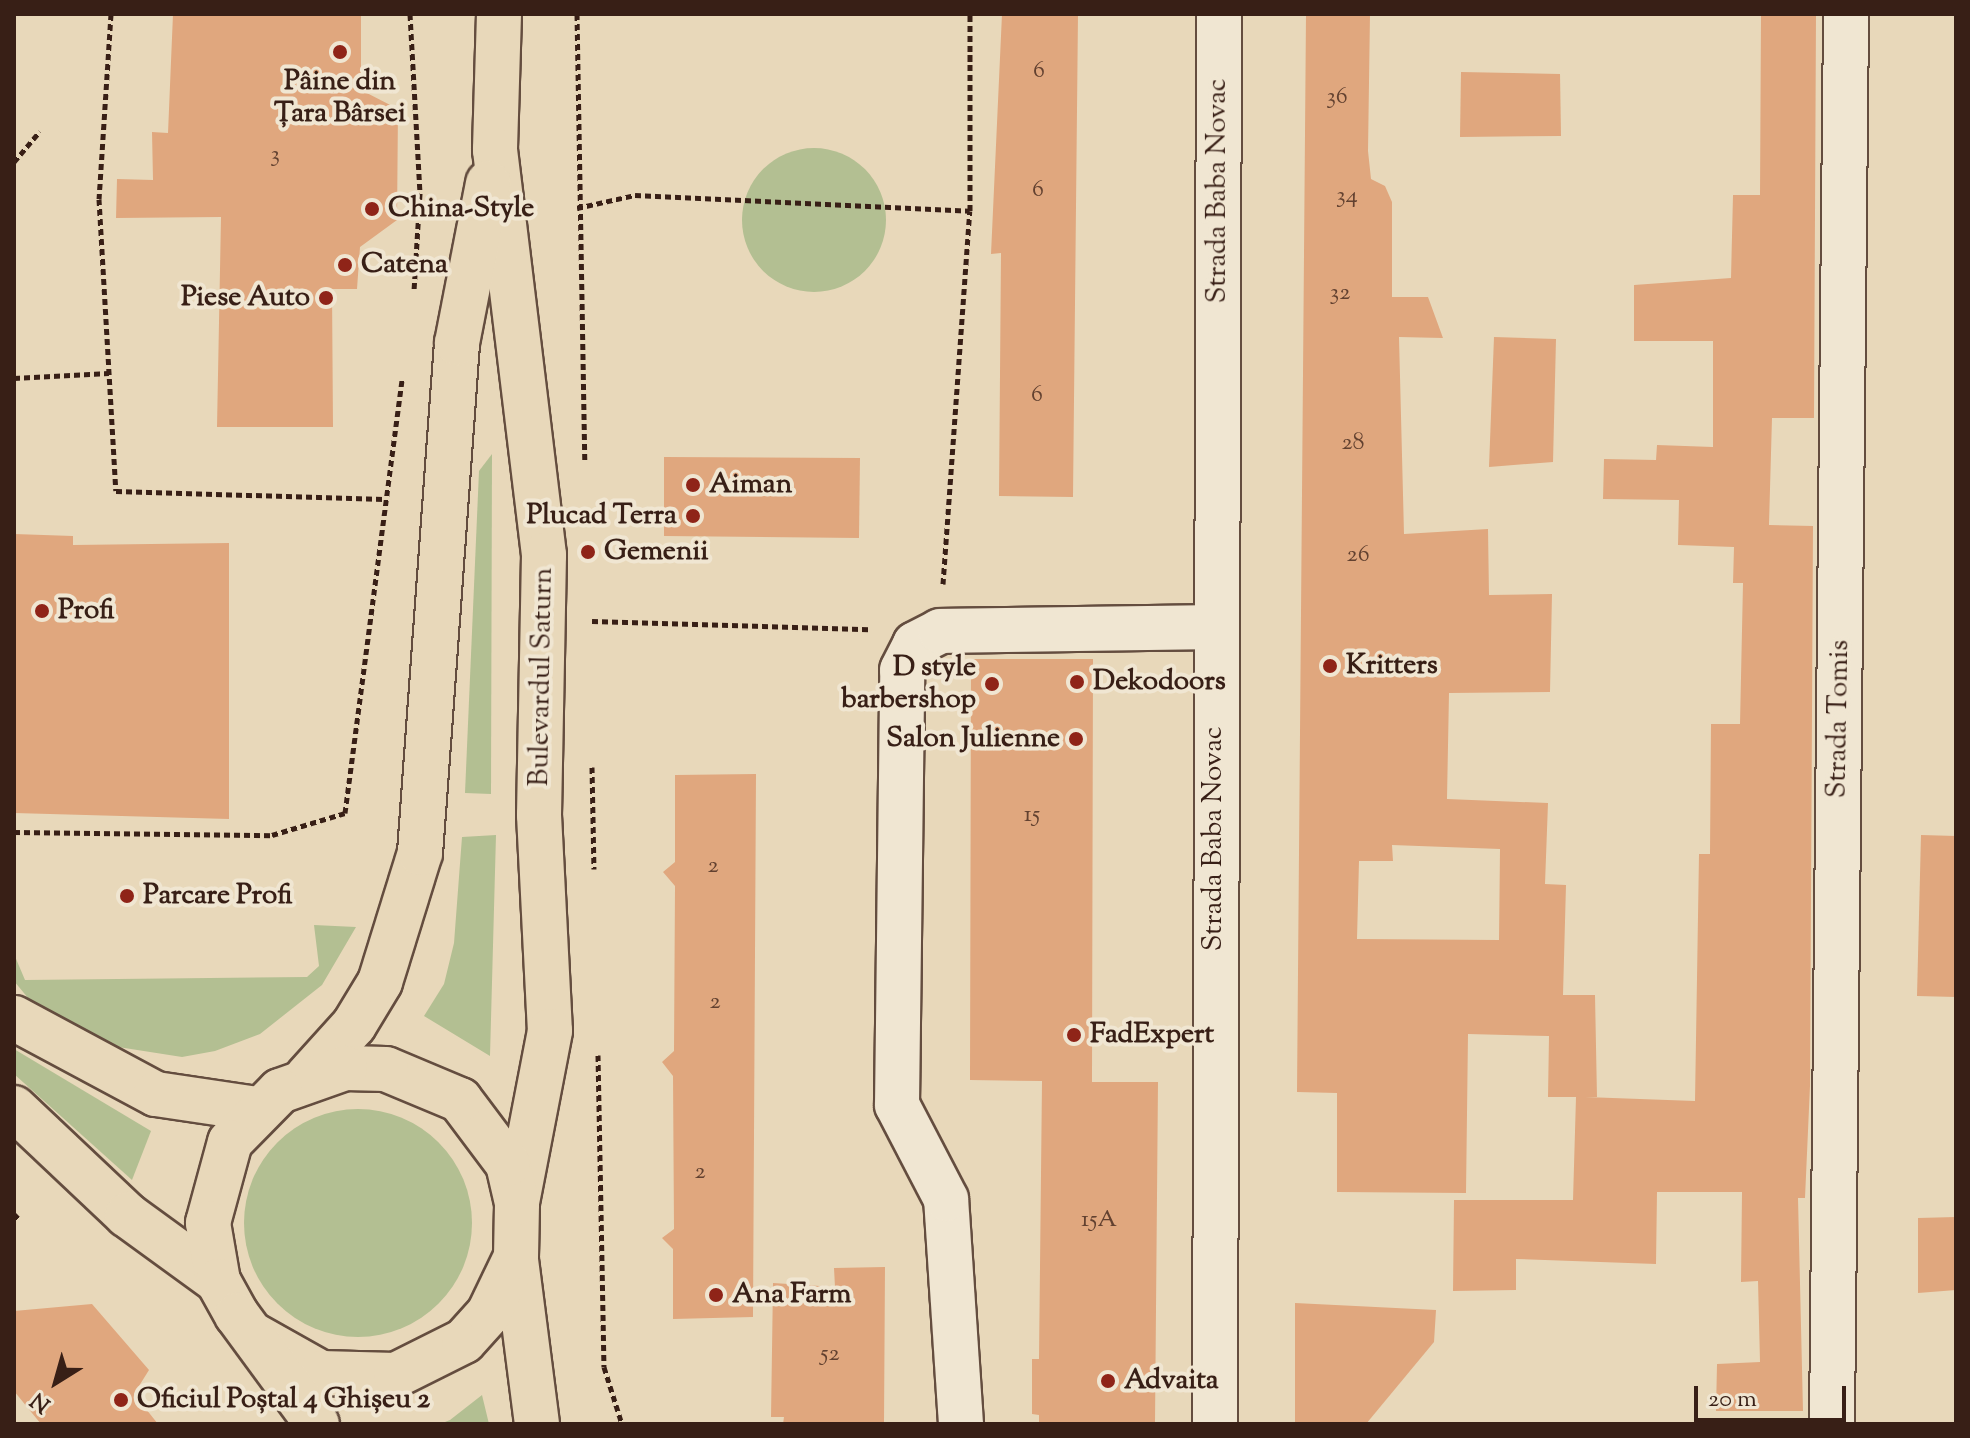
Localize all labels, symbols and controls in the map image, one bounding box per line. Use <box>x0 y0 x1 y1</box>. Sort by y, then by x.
marker: Pâine din Țara Bârsei <box>331 43 349 61</box>
house number: 6 <box>1033 58 1045 86</box>
place label: Pâine din Țara Bârsei <box>274 65 406 131</box>
street label: Strada Baba Novac <box>1201 79 1235 303</box>
house number: 36 <box>1326 84 1348 112</box>
house number: 3 <box>270 142 280 170</box>
house number: 6 <box>1032 177 1044 205</box>
house number: 34 <box>1336 183 1358 211</box>
place label: China-Style <box>388 192 534 226</box>
marker: China-Style <box>363 200 381 218</box>
place label: Catena <box>361 248 448 282</box>
marker: Catena <box>336 256 354 274</box>
house number: 32 <box>1330 280 1350 308</box>
place label: Piese Auto <box>181 281 310 315</box>
marker: Piese Auto <box>317 289 335 307</box>
house number: 6 <box>1031 382 1043 410</box>
house number: 28 <box>1341 430 1365 458</box>
place label: Aiman <box>709 468 792 502</box>
marker: Aiman <box>684 476 702 494</box>
place label: Plucad Terra <box>526 499 677 533</box>
marker: Plucad Terra <box>684 507 702 525</box>
place label: Gemenii <box>604 535 708 569</box>
house number: 26 <box>1346 542 1370 570</box>
marker: Gemenii <box>579 543 597 561</box>
street label: Bulevardul Saturn <box>523 567 561 787</box>
place label: Profi <box>58 594 114 628</box>
marker: Profi <box>33 602 51 620</box>
street label: Strada Tomis <box>1821 639 1857 799</box>
place label: Kritters <box>1346 649 1438 683</box>
place label: D style barbershop <box>841 651 976 717</box>
marker: Kritters <box>1321 657 1339 675</box>
place label: Dekodoors <box>1093 665 1226 699</box>
marker: Dekodoors <box>1068 673 1086 691</box>
marker: D style barbershop <box>983 675 1001 693</box>
place label: Salon Julienne <box>886 722 1060 756</box>
street label: Strada Baba Novac <box>1197 727 1231 951</box>
marker: Salon Julienne <box>1067 730 1085 748</box>
house number: 15 <box>1024 802 1040 830</box>
house number: 2 <box>707 853 719 881</box>
place label: Parcare Profi <box>143 879 293 913</box>
marker: Parcare Profi <box>118 887 136 905</box>
house number: 2 <box>709 989 721 1017</box>
place label: FadExpert <box>1090 1018 1214 1052</box>
marker: FadExpert <box>1065 1026 1083 1044</box>
house number: 2 <box>694 1159 706 1187</box>
house number: 15A <box>1081 1207 1117 1235</box>
place label: Ana Farm <box>732 1278 851 1312</box>
marker: Ana Farm <box>707 1286 725 1304</box>
house number: 52 <box>820 1341 840 1369</box>
north arrow <box>16 1342 96 1422</box>
place label: Advaita <box>1124 1364 1219 1398</box>
scale bar <box>1698 1370 1850 1420</box>
marker: Advaita <box>1099 1372 1117 1390</box>
text: N <box>25 1383 58 1419</box>
place label: Oficiul Poștal 4 Ghișeu 2 <box>137 1383 430 1417</box>
text: 20 m <box>1708 1383 1757 1417</box>
marker: Oficiul Poștal 4 Ghișeu 2 <box>112 1391 130 1409</box>

